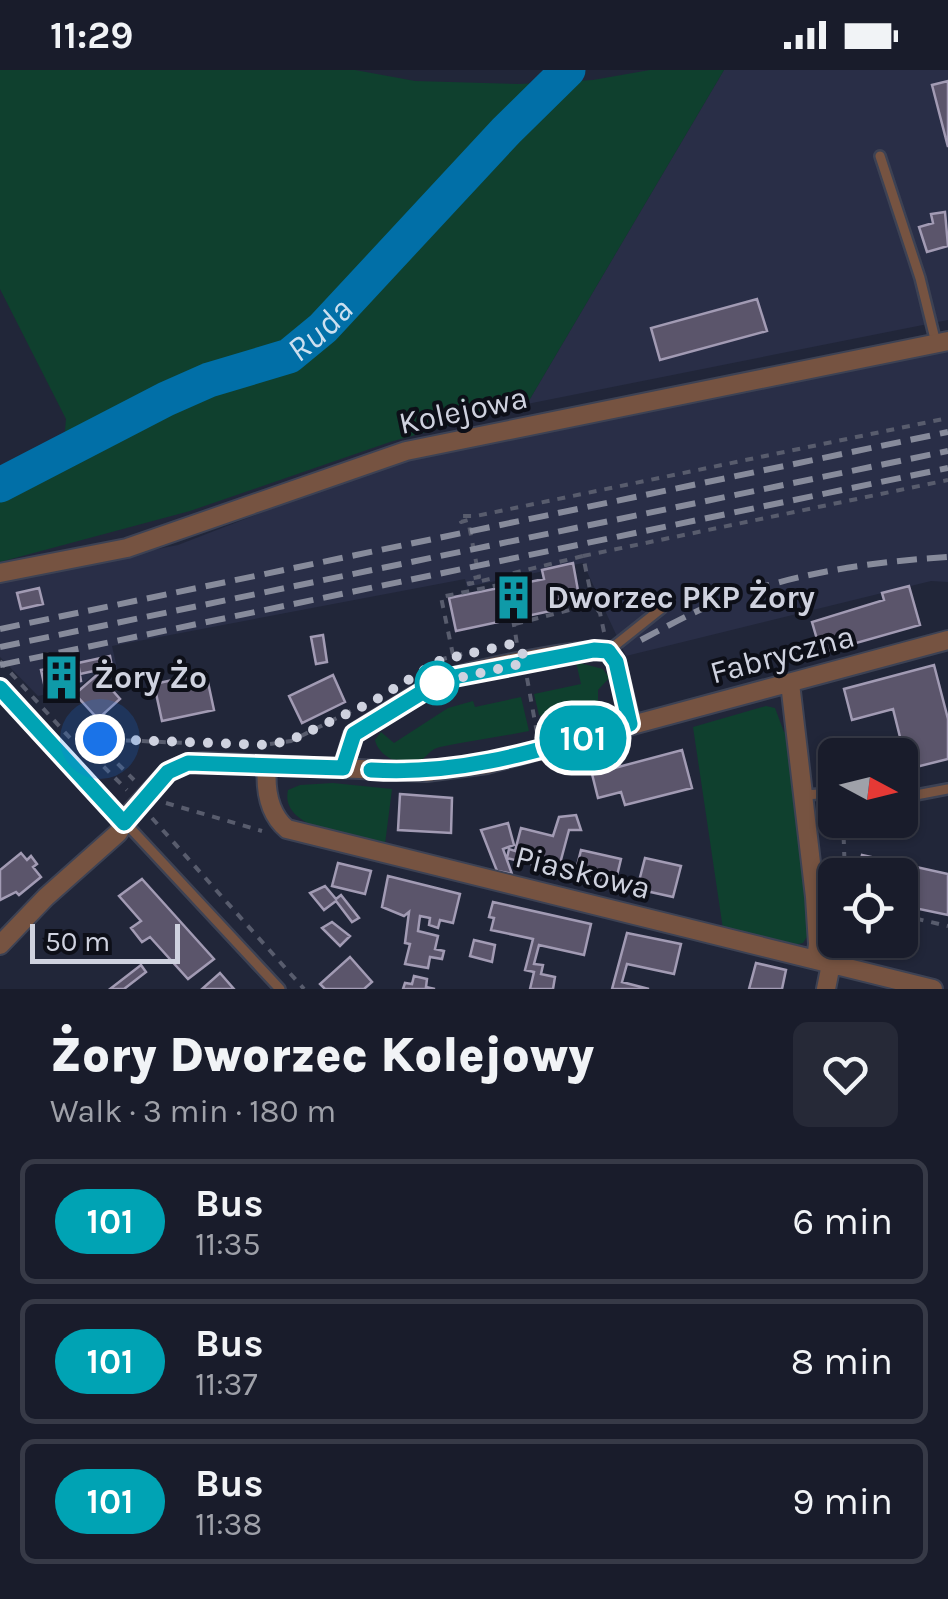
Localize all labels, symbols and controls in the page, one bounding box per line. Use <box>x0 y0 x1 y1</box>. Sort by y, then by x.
text: 11:29 <box>50 13 134 58</box>
water label: Ruda <box>279 290 361 370</box>
street label: Kolejowa <box>395 379 531 442</box>
building icon: Dworzec PKP Żory <box>490 573 538 621</box>
place label: Dworzec PKP Żory <box>547 579 815 616</box>
street label: Fabryczna <box>706 618 858 691</box>
building icon: Żory Żo <box>37 653 85 701</box>
place label: Żory Żo <box>94 659 207 696</box>
unlabelled marker <box>416 662 458 704</box>
line badge: 101 <box>526 706 640 770</box>
your location <box>75 714 125 764</box>
text: 101 <box>559 718 607 759</box>
north arrow <box>818 738 918 838</box>
map controls <box>818 738 918 958</box>
street label: Piaskowa <box>511 838 654 907</box>
button: locate <box>818 858 918 958</box>
scale bar <box>30 919 180 964</box>
text: 50 m <box>45 925 110 958</box>
button: heart <box>793 1022 898 1127</box>
text: Żory Dworzec Kolejowy <box>50 1027 594 1083</box>
text: Walk · 3 min · 180 m <box>50 1093 336 1130</box>
text: Bus <box>195 1181 264 1226</box>
text: 6 min <box>792 1199 893 1244</box>
text: 101 <box>86 1201 134 1242</box>
text: 11:35 <box>195 1226 261 1263</box>
text: Bus <box>195 1321 264 1366</box>
text: 8 min <box>791 1339 893 1384</box>
text: 101 <box>86 1341 134 1382</box>
text: 11:37 <box>195 1366 257 1403</box>
text: Bus <box>195 1461 264 1506</box>
text: 9 min <box>792 1479 893 1524</box>
text: 101 <box>86 1481 134 1522</box>
text: 11:38 <box>195 1506 262 1543</box>

